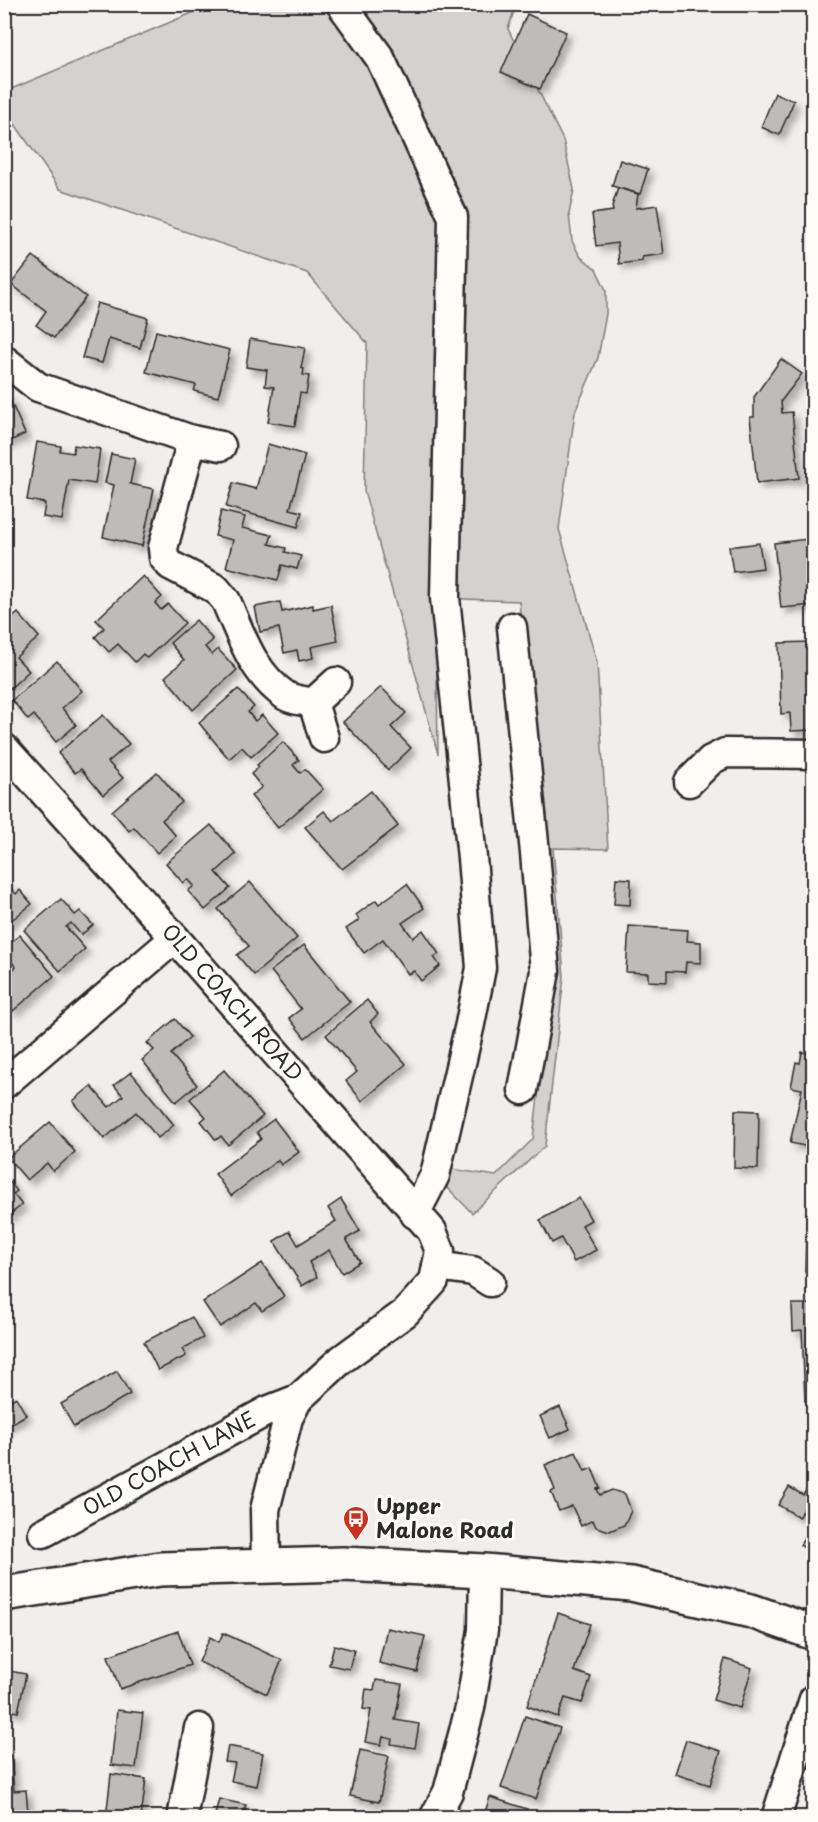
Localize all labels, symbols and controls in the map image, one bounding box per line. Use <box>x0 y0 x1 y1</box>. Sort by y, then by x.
street label: OLD COACH ROAD <box>155 916 312 1088</box>
street label: OLD COACH LANE <box>76 1402 261 1523</box>
place label: Upper Malone Road <box>376 1489 514 1545</box>
bus stop icon: Upper Malone Road <box>341 1504 371 1542</box>

